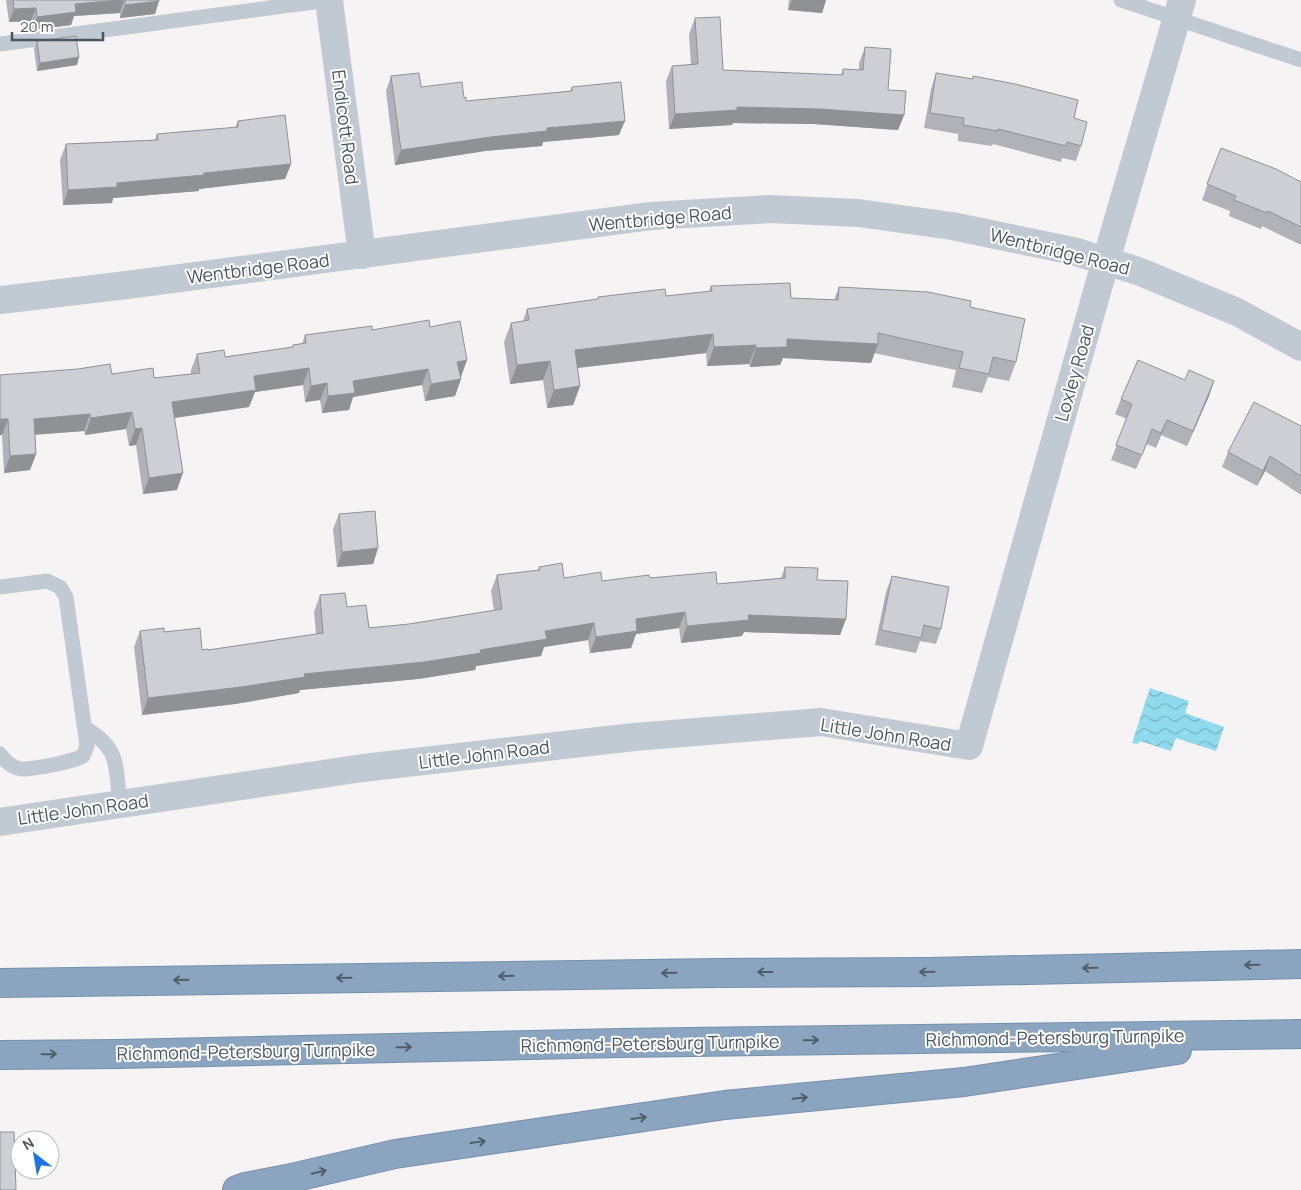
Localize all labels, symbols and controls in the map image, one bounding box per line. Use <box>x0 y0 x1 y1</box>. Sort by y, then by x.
scale bar <box>12 10 104 42</box>
text: 20 m <box>20 16 53 37</box>
street label: Endicott Road <box>327 68 365 186</box>
street label: Wentbridge Road <box>588 200 732 236</box>
street label: Wentbridge Road <box>988 222 1132 280</box>
street label: Wentbridge Road <box>185 247 331 289</box>
street label: Loxley Road <box>1049 322 1099 424</box>
street label: Little John Road <box>819 712 953 756</box>
street label: Little John Road <box>417 734 551 774</box>
street label: Little John Road <box>16 788 150 830</box>
one-way arrow <box>1245 960 1261 970</box>
one-way arrow <box>1082 963 1098 973</box>
one-way arrow <box>757 967 774 977</box>
one-way arrow <box>920 967 936 976</box>
one-way arrow <box>661 968 677 978</box>
one-way arrow <box>498 971 514 981</box>
one-way arrow <box>336 973 352 983</box>
one-way arrow <box>173 975 190 985</box>
street label: Richmond-Petersburg Turnpike <box>925 1023 1185 1051</box>
street label: Richmond-Petersburg Turnpike <box>520 1029 780 1057</box>
one-way arrow <box>802 1035 819 1045</box>
street label: Richmond-Petersburg Turnpike <box>116 1037 376 1065</box>
one-way arrow <box>395 1043 411 1052</box>
one-way arrow <box>40 1049 56 1059</box>
one-way arrow <box>792 1093 808 1102</box>
one-way arrow <box>631 1112 647 1122</box>
north arrow <box>10 1130 60 1180</box>
text: N <box>19 1133 37 1154</box>
one-way arrow <box>470 1136 486 1146</box>
one-way arrow <box>310 1167 326 1176</box>

